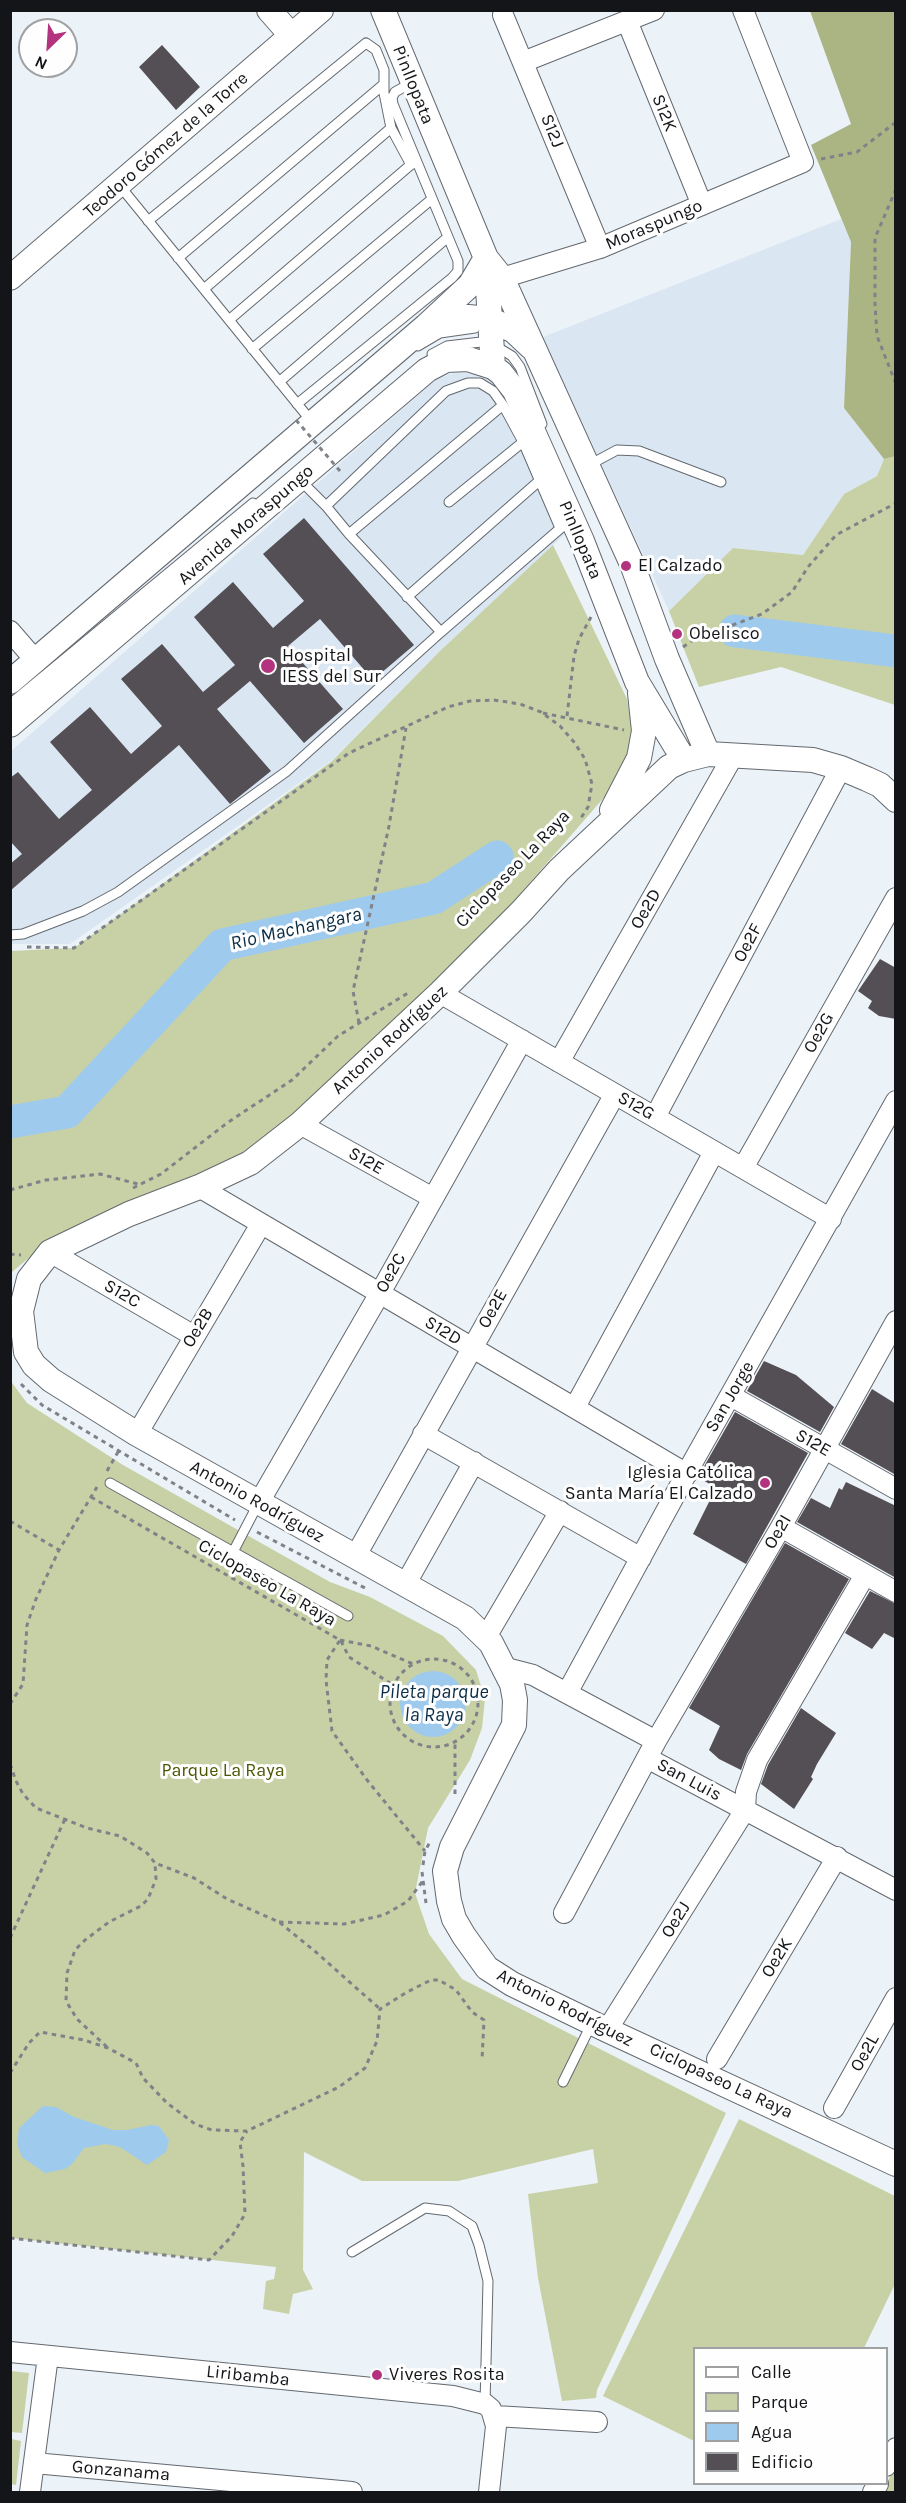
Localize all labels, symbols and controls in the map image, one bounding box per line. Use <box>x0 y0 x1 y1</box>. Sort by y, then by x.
north arrow <box>18 18 78 78</box>
street label: Pinllopata <box>387 42 439 128</box>
text: N <box>32 52 50 74</box>
street label: Teodoro Gómez de la Torre <box>79 68 253 222</box>
street label: S12K <box>647 91 681 135</box>
street label: S12J <box>536 111 568 151</box>
street label: Moraspungo <box>602 195 706 255</box>
street label: Avenida Moraspungo <box>174 460 318 590</box>
street label: Pinllopata <box>554 497 606 583</box>
place label: El Calzado <box>638 555 722 577</box>
marker: El Calzado <box>619 559 633 573</box>
place label: Obelisco <box>689 623 760 645</box>
marker: Obelisco <box>670 627 684 641</box>
place label: Hospital IESS del Sur <box>282 645 381 688</box>
marker: Hospital IESS del Sur <box>259 657 277 675</box>
street label: Ciclopaseo La Raya <box>451 806 575 932</box>
street label: Oe2D <box>626 885 666 933</box>
water label: Rio Machangara <box>228 902 364 956</box>
street label: Oe2F <box>729 920 767 966</box>
street label: Antonio Rodríguez <box>328 981 452 1099</box>
street label: Oe2G <box>799 1009 839 1057</box>
street label: S12G <box>614 1087 658 1125</box>
street label: S12E <box>344 1142 388 1180</box>
street label: Oe2C <box>371 1249 411 1297</box>
street label: S12C <box>100 1275 144 1313</box>
street label: Oe2E <box>474 1286 512 1332</box>
street label: Oe2B <box>178 1304 218 1352</box>
street label: S12D <box>421 1312 465 1350</box>
street label: San Jorge <box>701 1358 759 1436</box>
street label: S12E <box>791 1424 835 1462</box>
street label: Antonio Rodríguez <box>186 1456 328 1548</box>
place label: Iglesia Católica Santa María El Calzado <box>565 1462 753 1504</box>
marker: Iglesia Católica Santa María El Calzado <box>758 1476 772 1490</box>
street label: Oe2I <box>760 1511 796 1553</box>
street label: Ciclopaseo La Raya <box>194 1535 340 1631</box>
water label: Pileta parque la Raya <box>379 1680 489 1727</box>
street label: San Luis <box>653 1754 725 1806</box>
park label: Parque La Raya <box>161 1760 285 1782</box>
street label: Oe2J <box>657 1898 695 1942</box>
street label: Oe2K <box>757 1934 797 1982</box>
street label: Antonio Rodríguez <box>493 1964 637 2052</box>
street label: Oe2L <box>846 2030 884 2076</box>
street label: Ciclopaseo La Raya <box>646 2038 796 2124</box>
legend <box>693 2347 888 2485</box>
street label: Liribamba <box>205 2361 291 2391</box>
text: Calle <box>751 2361 791 2383</box>
place label: Viveres Rosita <box>389 2364 505 2386</box>
marker: Viveres Rosita <box>370 2368 384 2382</box>
text: Parque <box>751 2391 808 2413</box>
text: Agua <box>751 2421 792 2443</box>
text: Edificio <box>751 2451 813 2473</box>
street label: Gonzanama <box>71 2456 171 2486</box>

